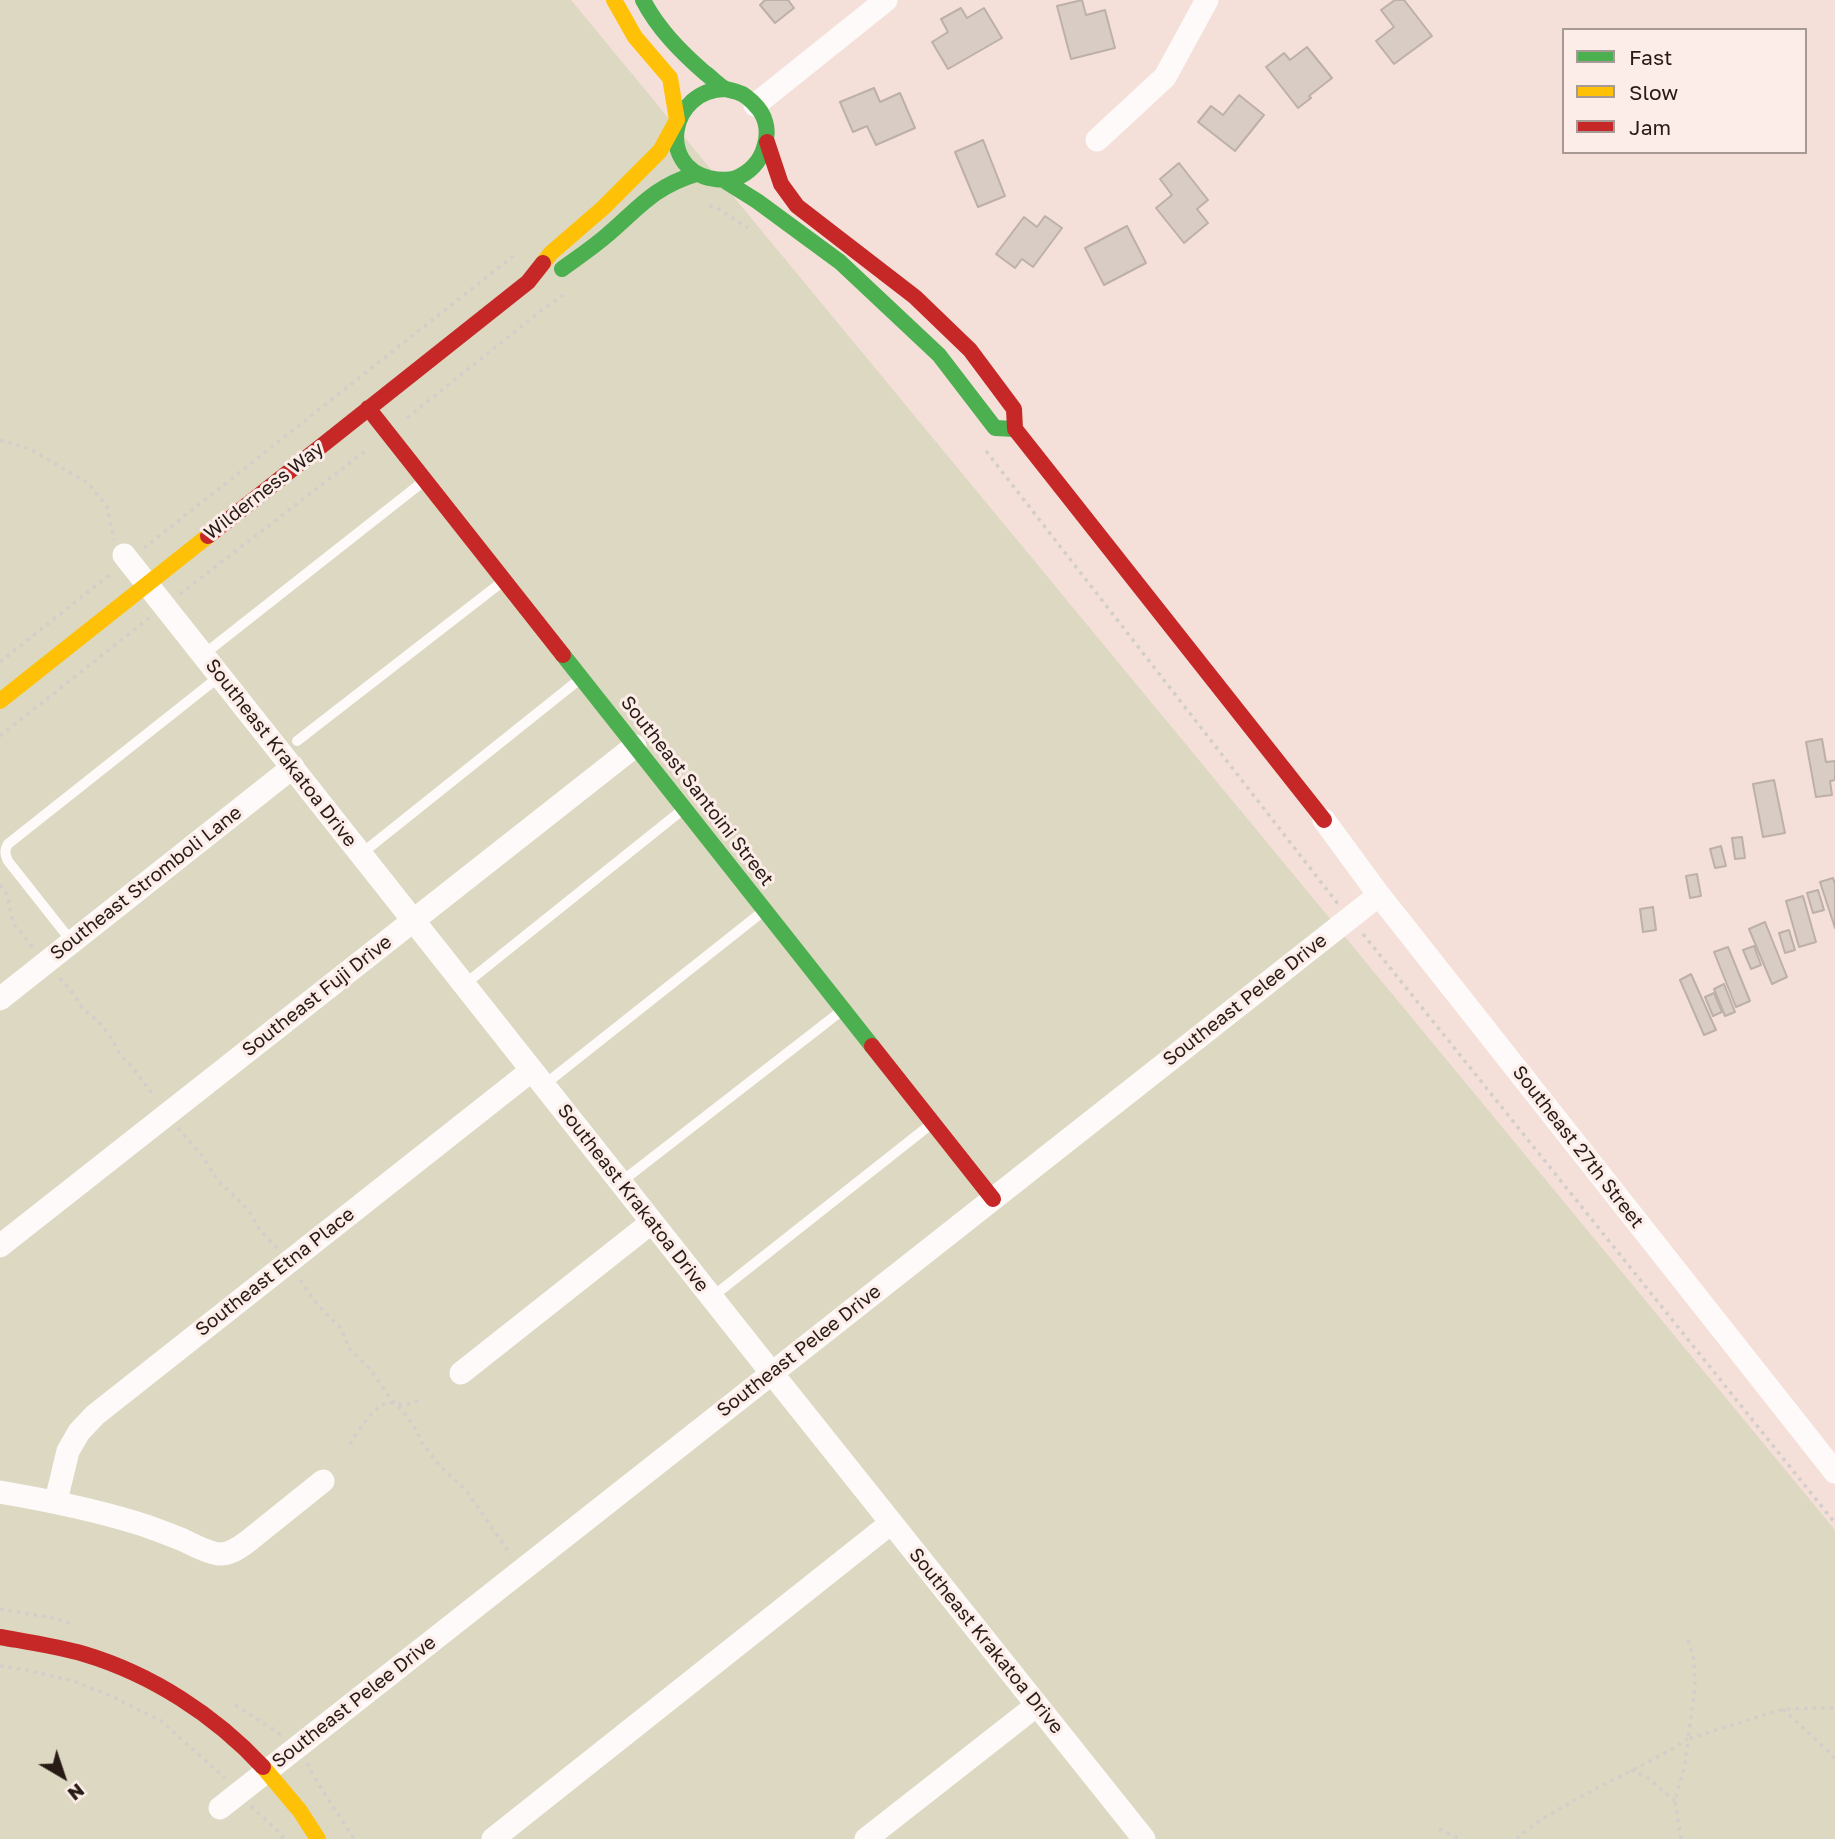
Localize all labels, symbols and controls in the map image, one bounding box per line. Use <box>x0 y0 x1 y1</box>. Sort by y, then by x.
legend <box>1562 28 1807 154</box>
text: Fast <box>1629 44 1672 70</box>
text: Slow <box>1629 79 1678 105</box>
text: Jam <box>1629 114 1671 140</box>
street label: Wilderness Way <box>200 437 328 545</box>
street label: Southeast Krakatoa Drive <box>201 654 361 852</box>
street label: Southeast Santoini Street <box>616 691 778 891</box>
street label: Southeast Stromboli Lane <box>46 801 246 965</box>
street label: Southeast Pelee Drive <box>1159 929 1331 1071</box>
street label: Southeast Fuji Drive <box>238 931 396 1061</box>
street label: Southeast 27th Street <box>1507 1061 1649 1233</box>
street label: Southeast Krakatoa Drive <box>553 1099 713 1297</box>
street label: Southeast Etna Place <box>191 1203 359 1341</box>
street label: Southeast Pelee Drive <box>713 1280 885 1422</box>
street label: Southeast Krakatoa Drive <box>904 1544 1068 1738</box>
street label: Southeast Pelee Drive <box>268 1631 440 1773</box>
north arrow <box>28 1741 98 1811</box>
text: N <box>64 1779 89 1806</box>

